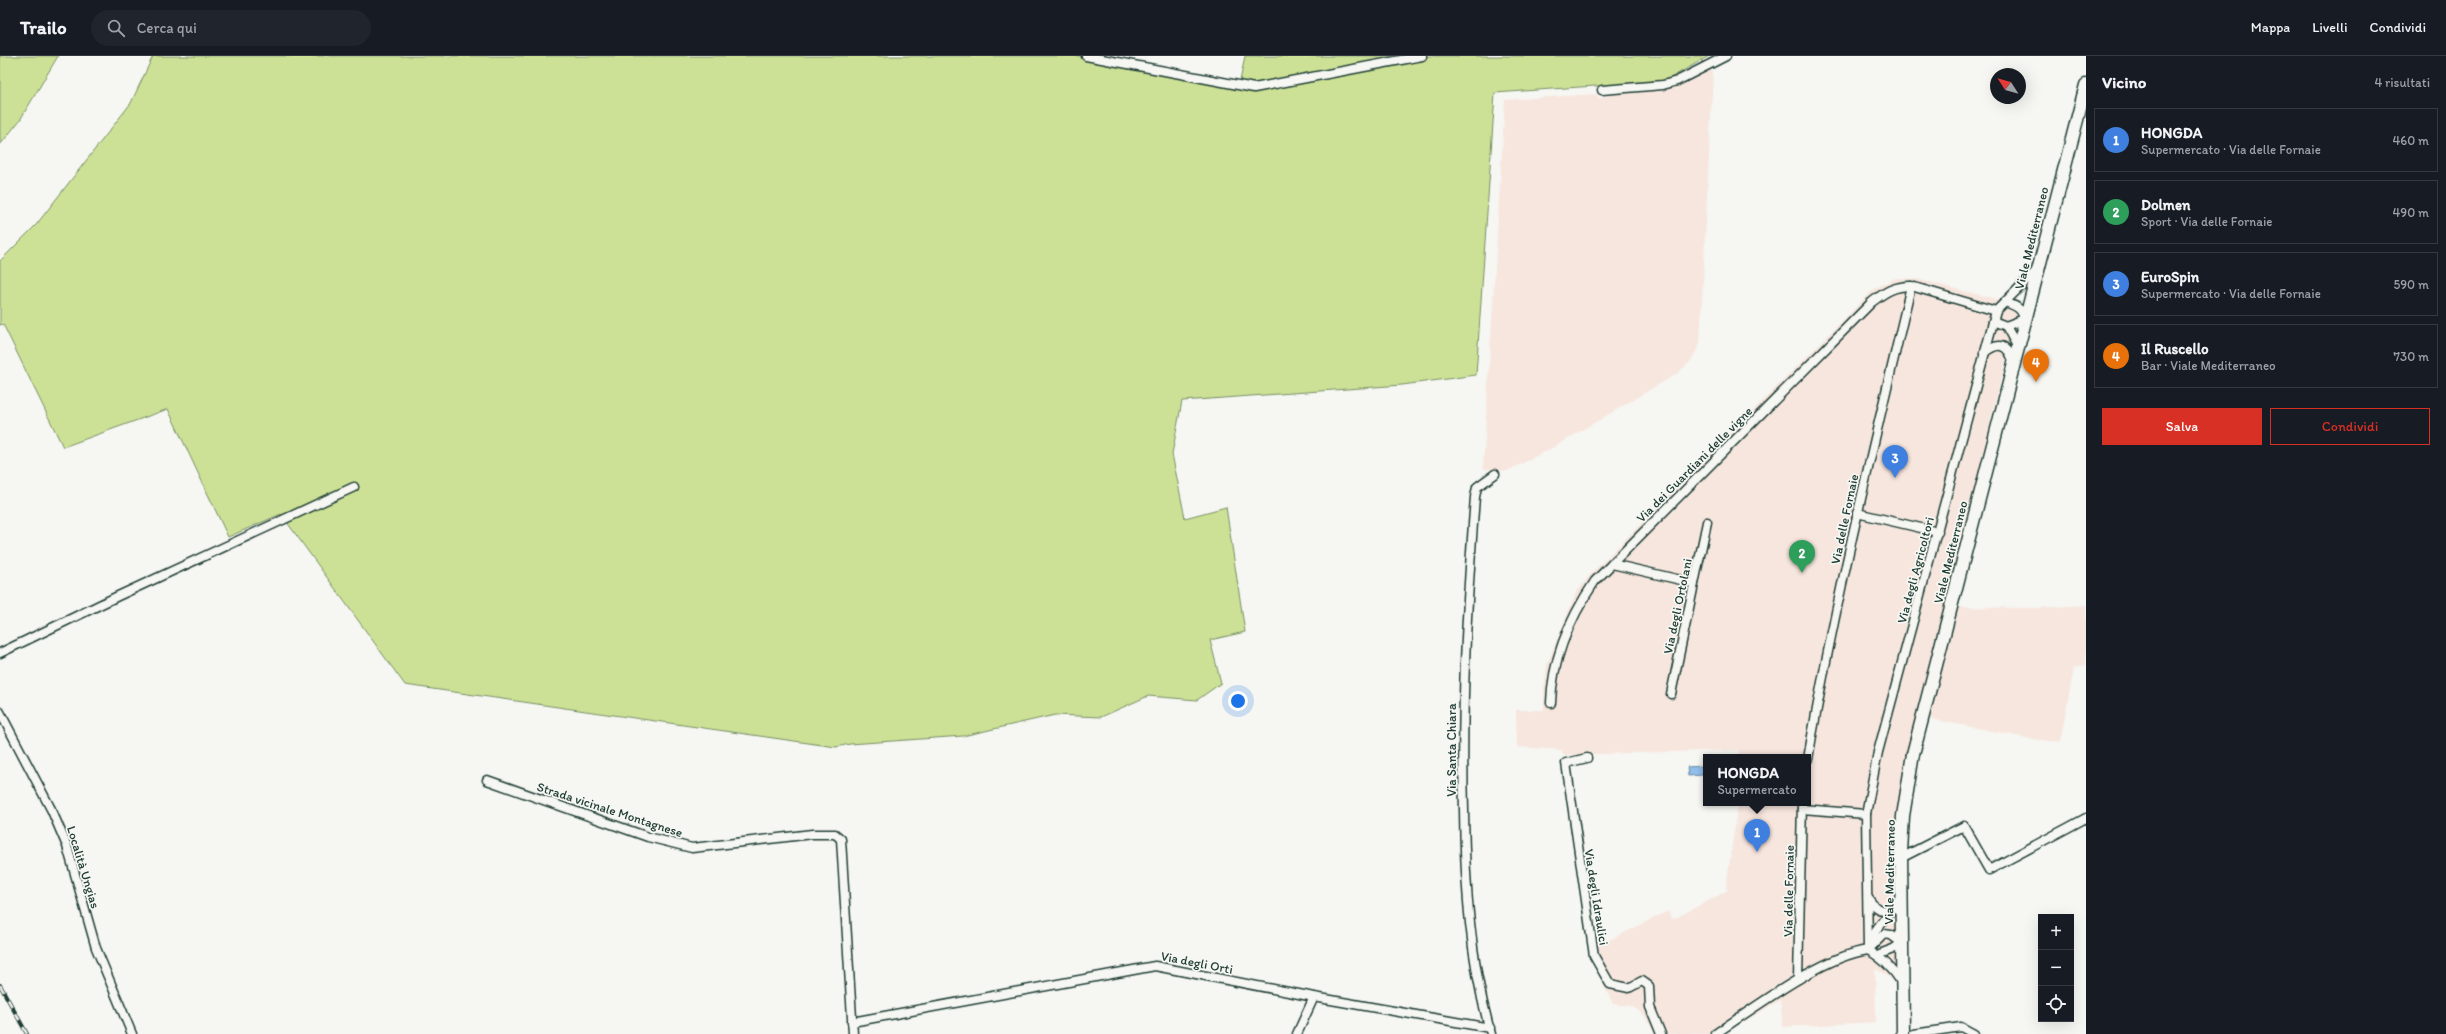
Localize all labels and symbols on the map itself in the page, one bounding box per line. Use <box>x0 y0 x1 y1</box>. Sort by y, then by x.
north arrow <box>1990 68 2026 104</box>
street label: Viale Mediterraneo <box>2011 185 2052 291</box>
pin: 4 <box>2023 349 2049 382</box>
street label: Via dei Guardiani delle vigne <box>1633 403 1755 525</box>
pin: 3 <box>1882 445 1908 478</box>
street label: Via delle Fornaie <box>1828 473 1861 566</box>
street label: Viale Mediterraneo <box>1930 499 1971 605</box>
street label: Via degli Agricoltori <box>1894 515 1937 625</box>
pin: 2 <box>1789 540 1815 573</box>
street label: Via degli Ortolani <box>1660 557 1695 655</box>
your location <box>1228 691 1248 711</box>
street label: Via Santa Chiara <box>1444 703 1459 797</box>
street label: Strada vicinale Montagnese <box>535 779 685 840</box>
pin: 1 <box>1744 819 1770 852</box>
street label: Viale Mediterraneo <box>1881 819 1898 925</box>
street label: Località Ungias <box>64 824 103 910</box>
street label: Via delle Fornaie <box>1780 845 1797 937</box>
street label: Via degli Idraulici <box>1581 848 1612 946</box>
street label: Via degli Orti <box>1160 948 1234 977</box>

